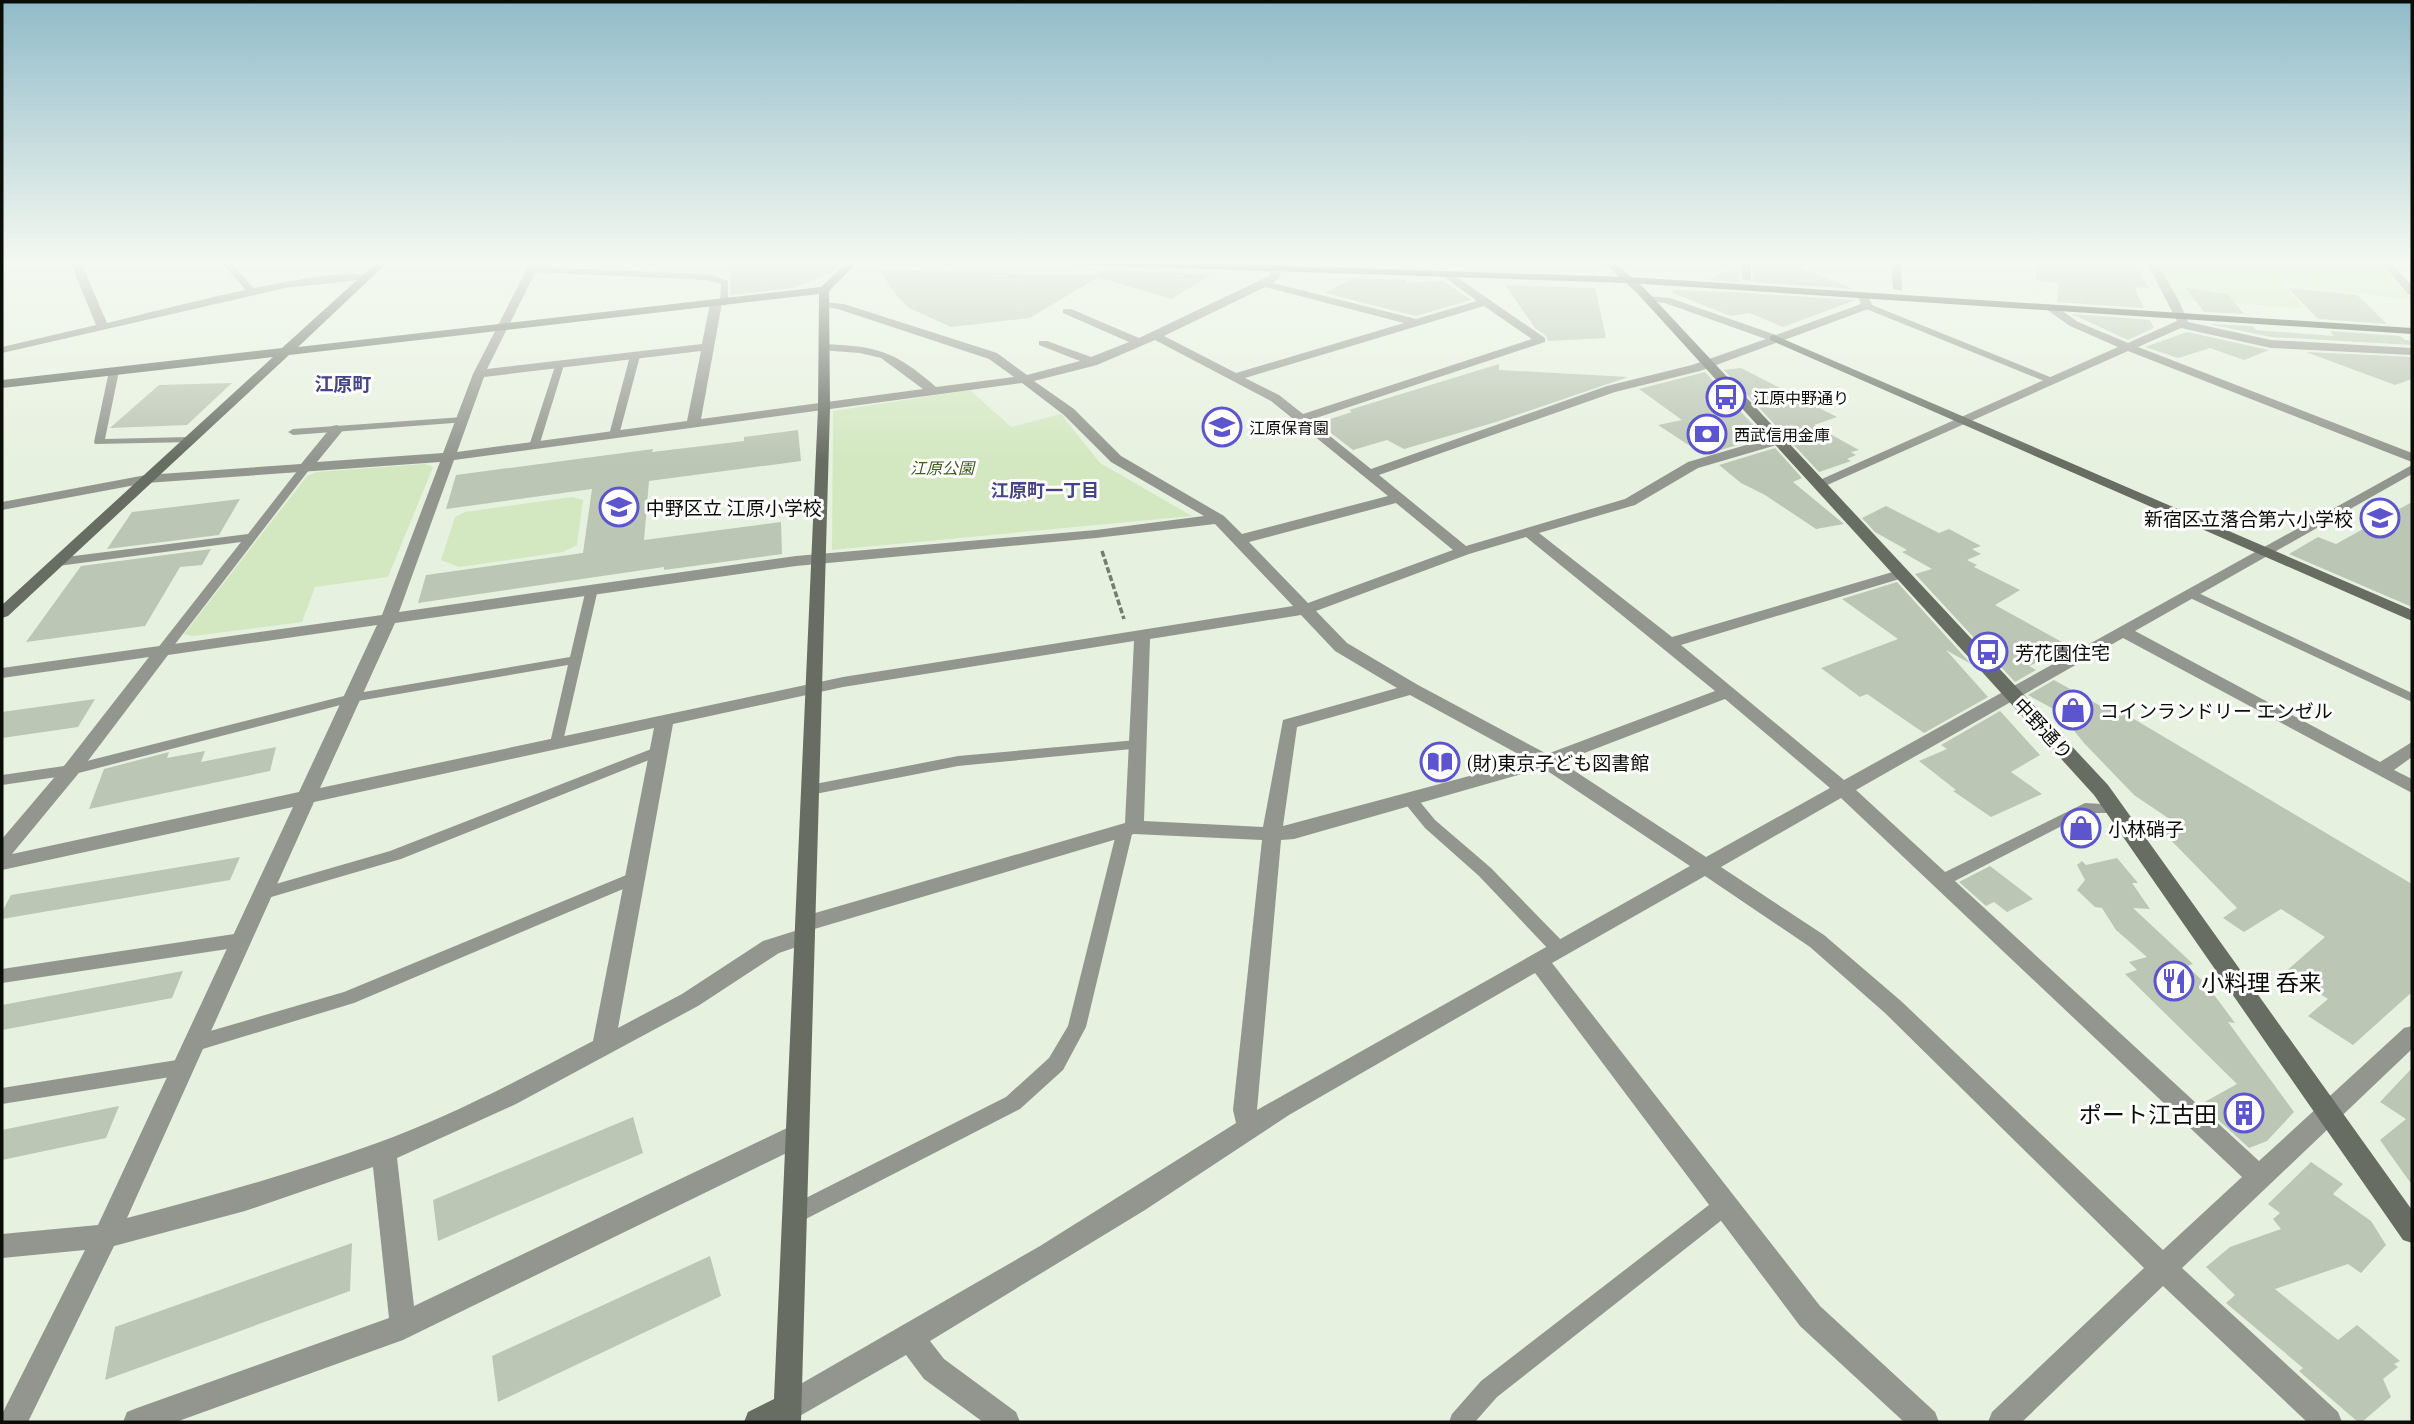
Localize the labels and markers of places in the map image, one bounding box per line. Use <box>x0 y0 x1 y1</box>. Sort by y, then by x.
bus stop icon: 江原中野通り <box>1705 376 1747 418</box>
place label: 江原中野通り <box>1753 387 1849 408</box>
school or university icon: 江原保育園 <box>1201 406 1243 448</box>
bank icon: 西武信用金庫 <box>1686 413 1728 455</box>
place label: 江原保育園 <box>1249 417 1329 438</box>
place label: 西武信用金庫 <box>1734 424 1830 445</box>
school or university icon: 中野区立 江原小学校 <box>598 486 640 528</box>
place label: 中野区立 江原小学校 <box>646 494 822 520</box>
school or university icon: 新宿区立落合第六小学校 <box>2359 497 2401 539</box>
place label: 新宿区立落合第六小学校 <box>2144 505 2353 531</box>
bus stop icon: 芳花園住宅 <box>1967 631 2009 673</box>
place label: 芳花園住宅 <box>2015 639 2110 665</box>
shop icon: コインランドリー エンゼル <box>2052 689 2094 731</box>
place label: コインランドリー エンゼル <box>2100 697 2333 723</box>
library icon: (財)東京子ども図書館 <box>1419 741 1461 783</box>
place label: (財)東京子ども図書館 <box>1467 749 1649 775</box>
shop icon: 小林硝子 <box>2060 807 2102 849</box>
place label: 小林硝子 <box>2108 815 2184 841</box>
restaurant icon: 小料理 呑来 <box>2153 960 2195 1002</box>
place label: 小料理 呑来 <box>2201 966 2322 997</box>
building icon: ポート江古田 <box>2223 1092 2265 1134</box>
place label: ポート江古田 <box>2079 1098 2217 1129</box>

